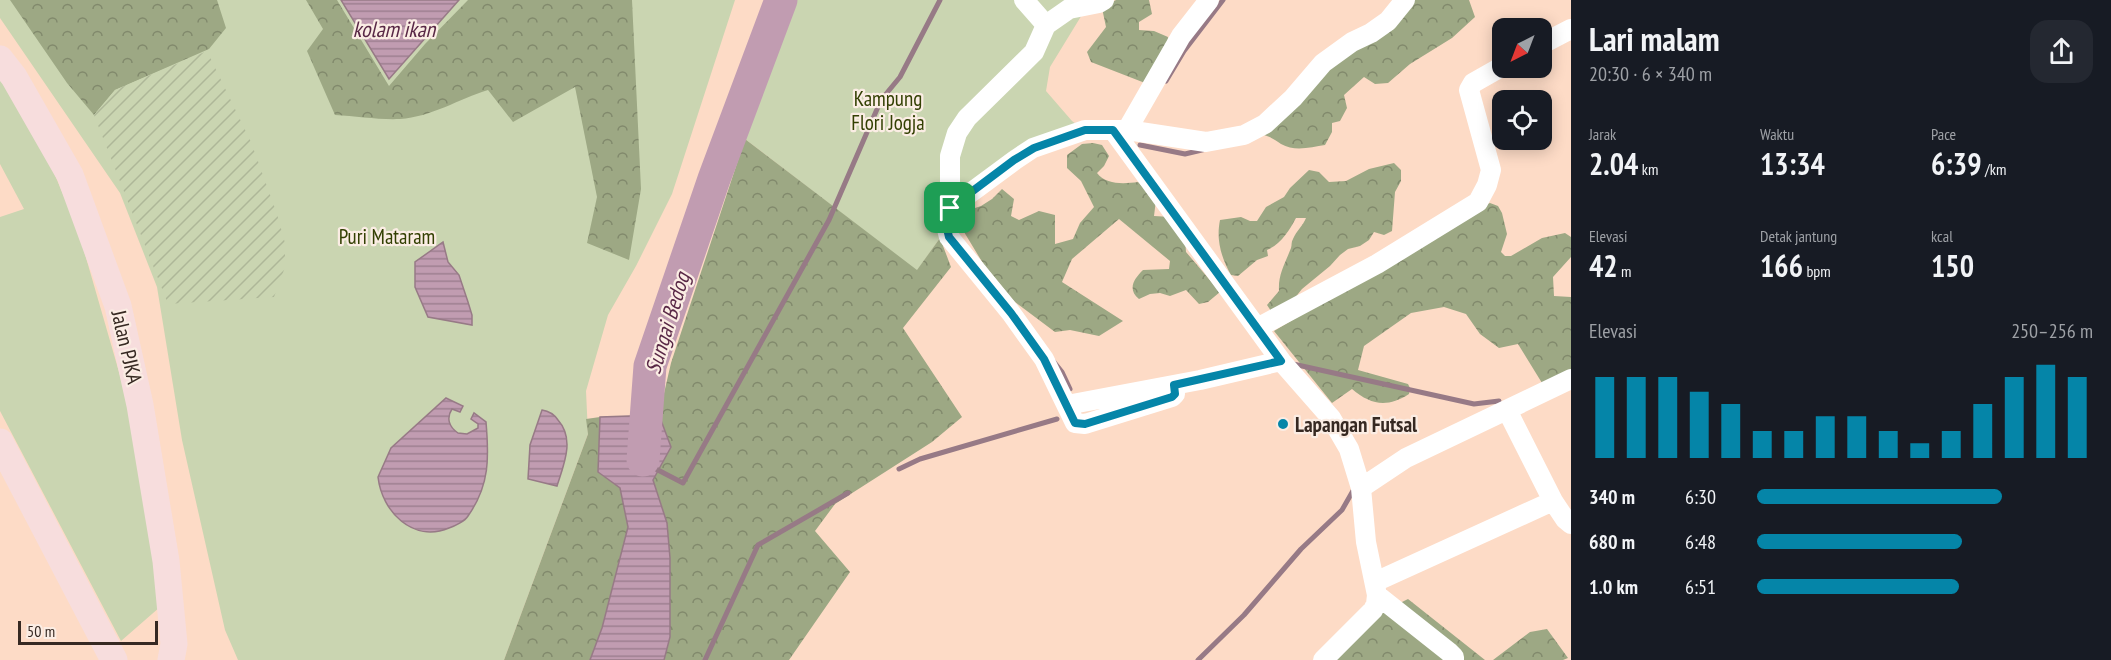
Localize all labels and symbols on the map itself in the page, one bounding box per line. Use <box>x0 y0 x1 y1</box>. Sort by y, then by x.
water label: kolam ikan <box>353 15 437 43</box>
north arrow <box>1492 18 1552 78</box>
park label: Kampung Flori Jogja <box>851 85 925 136</box>
pin <box>924 182 975 233</box>
park label: Puri Mataram <box>339 223 435 250</box>
water label: Sungai Bedog <box>638 268 696 377</box>
street label: Jalan PJKA <box>105 307 149 387</box>
place label: Lapangan Futsal <box>1295 411 1418 438</box>
marker: Lapangan Futsal <box>1276 417 1290 431</box>
scale bar <box>18 618 158 646</box>

